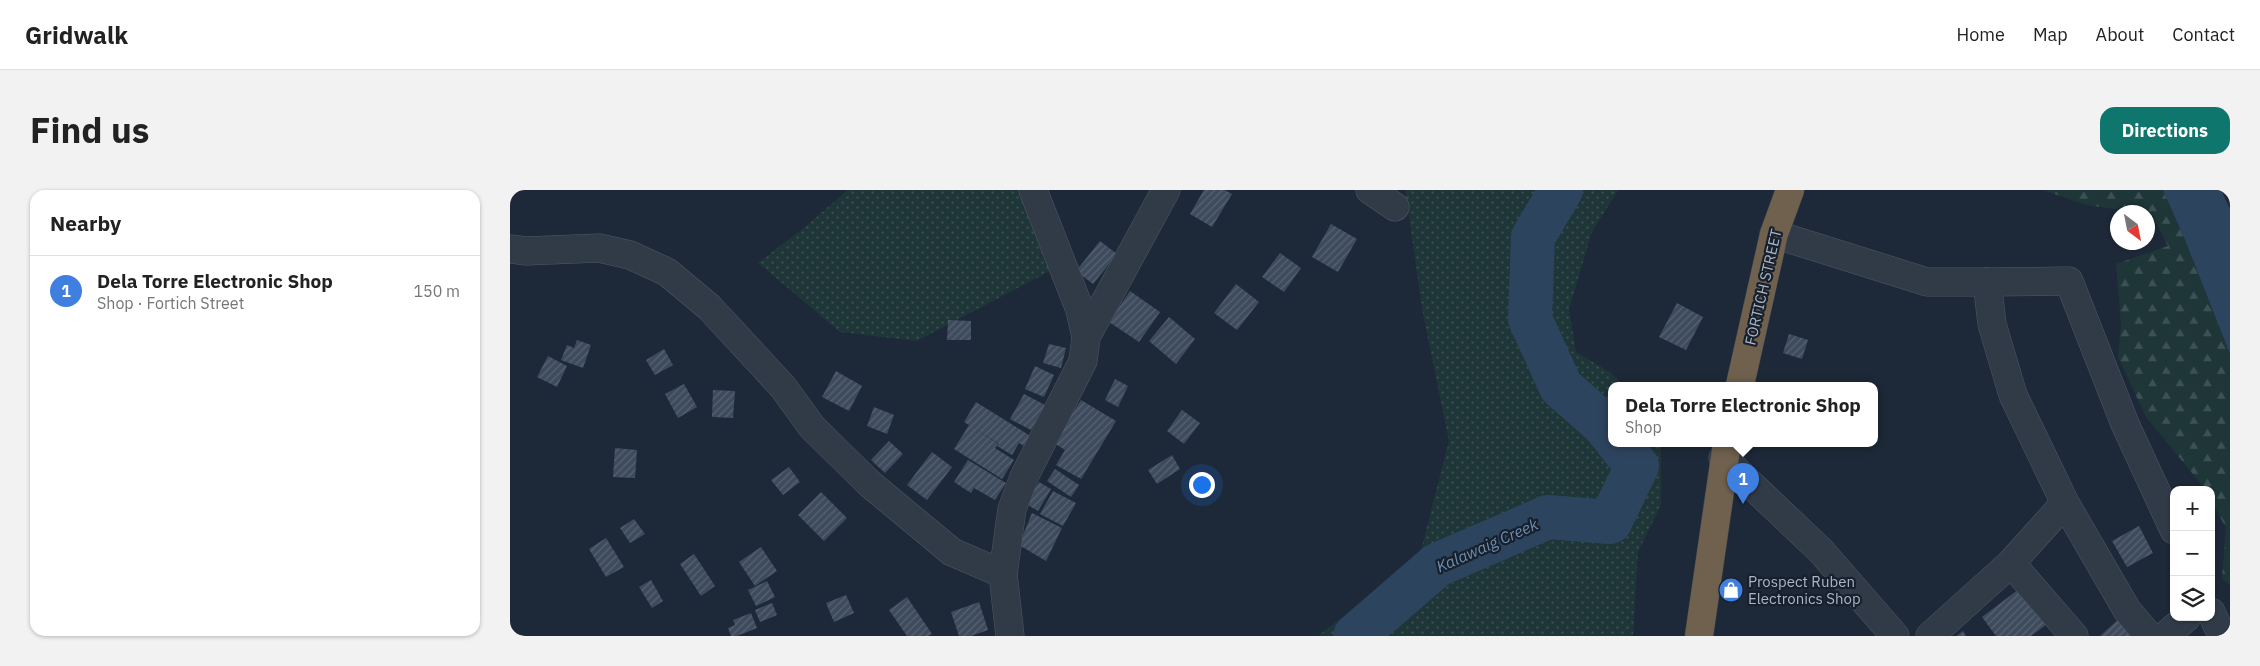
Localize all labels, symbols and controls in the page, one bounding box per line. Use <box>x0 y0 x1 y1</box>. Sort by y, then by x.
text: Gridwalk <box>25 19 128 51</box>
text: Home <box>1957 23 2005 46</box>
text: Map <box>2033 23 2068 46</box>
text: About <box>2096 23 2144 46</box>
text: Contact <box>2172 23 2235 46</box>
text: Find us <box>30 107 149 153</box>
button: Directions <box>2100 107 2230 154</box>
north arrow <box>2110 205 2155 250</box>
text: Nearby <box>50 209 121 237</box>
street label: FORTICH STREET <box>1740 227 1786 347</box>
text: Dela Torre Electronic Shop <box>97 269 333 293</box>
text: 1 <box>61 281 71 301</box>
text: 150 m <box>413 281 460 301</box>
text: Shop · Fortich Street <box>97 293 244 313</box>
popup <box>1608 382 1878 447</box>
text: Dela Torre Electronic Shop <box>1625 393 1861 417</box>
text: Shop <box>1625 417 1662 437</box>
pin: 1 <box>1727 463 1759 504</box>
your location <box>1189 472 1215 498</box>
map controls <box>2170 486 2215 621</box>
button: + <box>2170 486 2215 531</box>
water label: Kalawaig Creek <box>1433 513 1542 576</box>
button: − <box>2170 531 2215 576</box>
place label: Prospect Ruben Electronics Shop <box>1748 572 1861 608</box>
button: layers <box>2170 576 2215 621</box>
shop icon: Prospect Ruben Electronics Shop <box>1718 577 1744 603</box>

